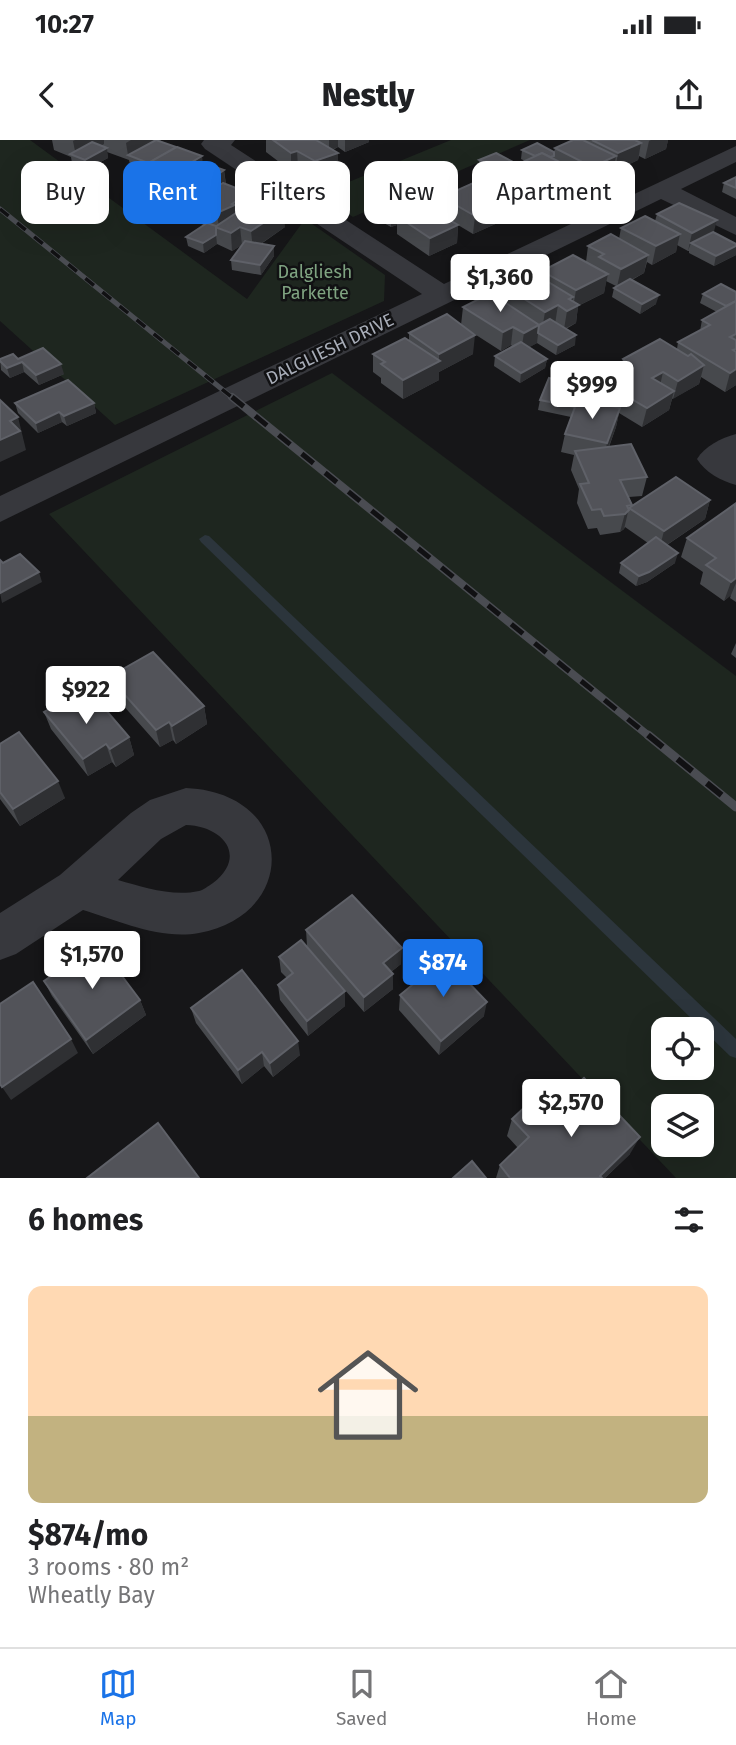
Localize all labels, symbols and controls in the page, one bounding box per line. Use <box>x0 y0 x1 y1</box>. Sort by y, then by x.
text: 10:27 <box>35 9 94 40</box>
icon: back <box>28 76 66 114</box>
text: Nestly <box>322 76 414 114</box>
icon: share <box>670 76 708 114</box>
chip: Buy <box>21 161 109 224</box>
chip: Rent <box>123 161 221 224</box>
chip: Filters <box>235 161 350 224</box>
chip: New <box>364 161 458 224</box>
chip: Apartment <box>472 161 635 224</box>
pin: $1,360 <box>443 254 557 314</box>
park label: Dalgliesh Parkette <box>278 261 352 304</box>
text: $1,360 <box>467 263 533 291</box>
street label: DALGLIESH DRIVE <box>263 309 397 389</box>
pin: $999 <box>551 362 633 421</box>
text: $999 <box>567 370 617 398</box>
pin: $922 <box>45 666 127 726</box>
text: $922 <box>62 675 110 703</box>
pin: $1,570 <box>35 932 149 991</box>
text: $1,570 <box>60 940 124 968</box>
pin: $874 <box>402 940 484 999</box>
text: $874 <box>419 948 467 976</box>
map controls <box>651 1017 714 1157</box>
button: locate <box>651 1017 714 1080</box>
pin: $2,570 <box>514 1080 628 1139</box>
text: $2,570 <box>538 1088 604 1116</box>
button: layers <box>651 1094 714 1157</box>
icon: filters <box>670 1201 708 1239</box>
text: 6 homes <box>28 1202 143 1238</box>
icon: home <box>305 1332 431 1458</box>
text: $874/mo <box>28 1517 148 1553</box>
text: 3 rooms · 80 m² <box>28 1553 189 1581</box>
text: Wheatly Bay <box>28 1581 155 1609</box>
tab: Map <box>99 1665 137 1730</box>
tab: Saved <box>336 1665 387 1730</box>
tab: Home <box>586 1665 637 1730</box>

